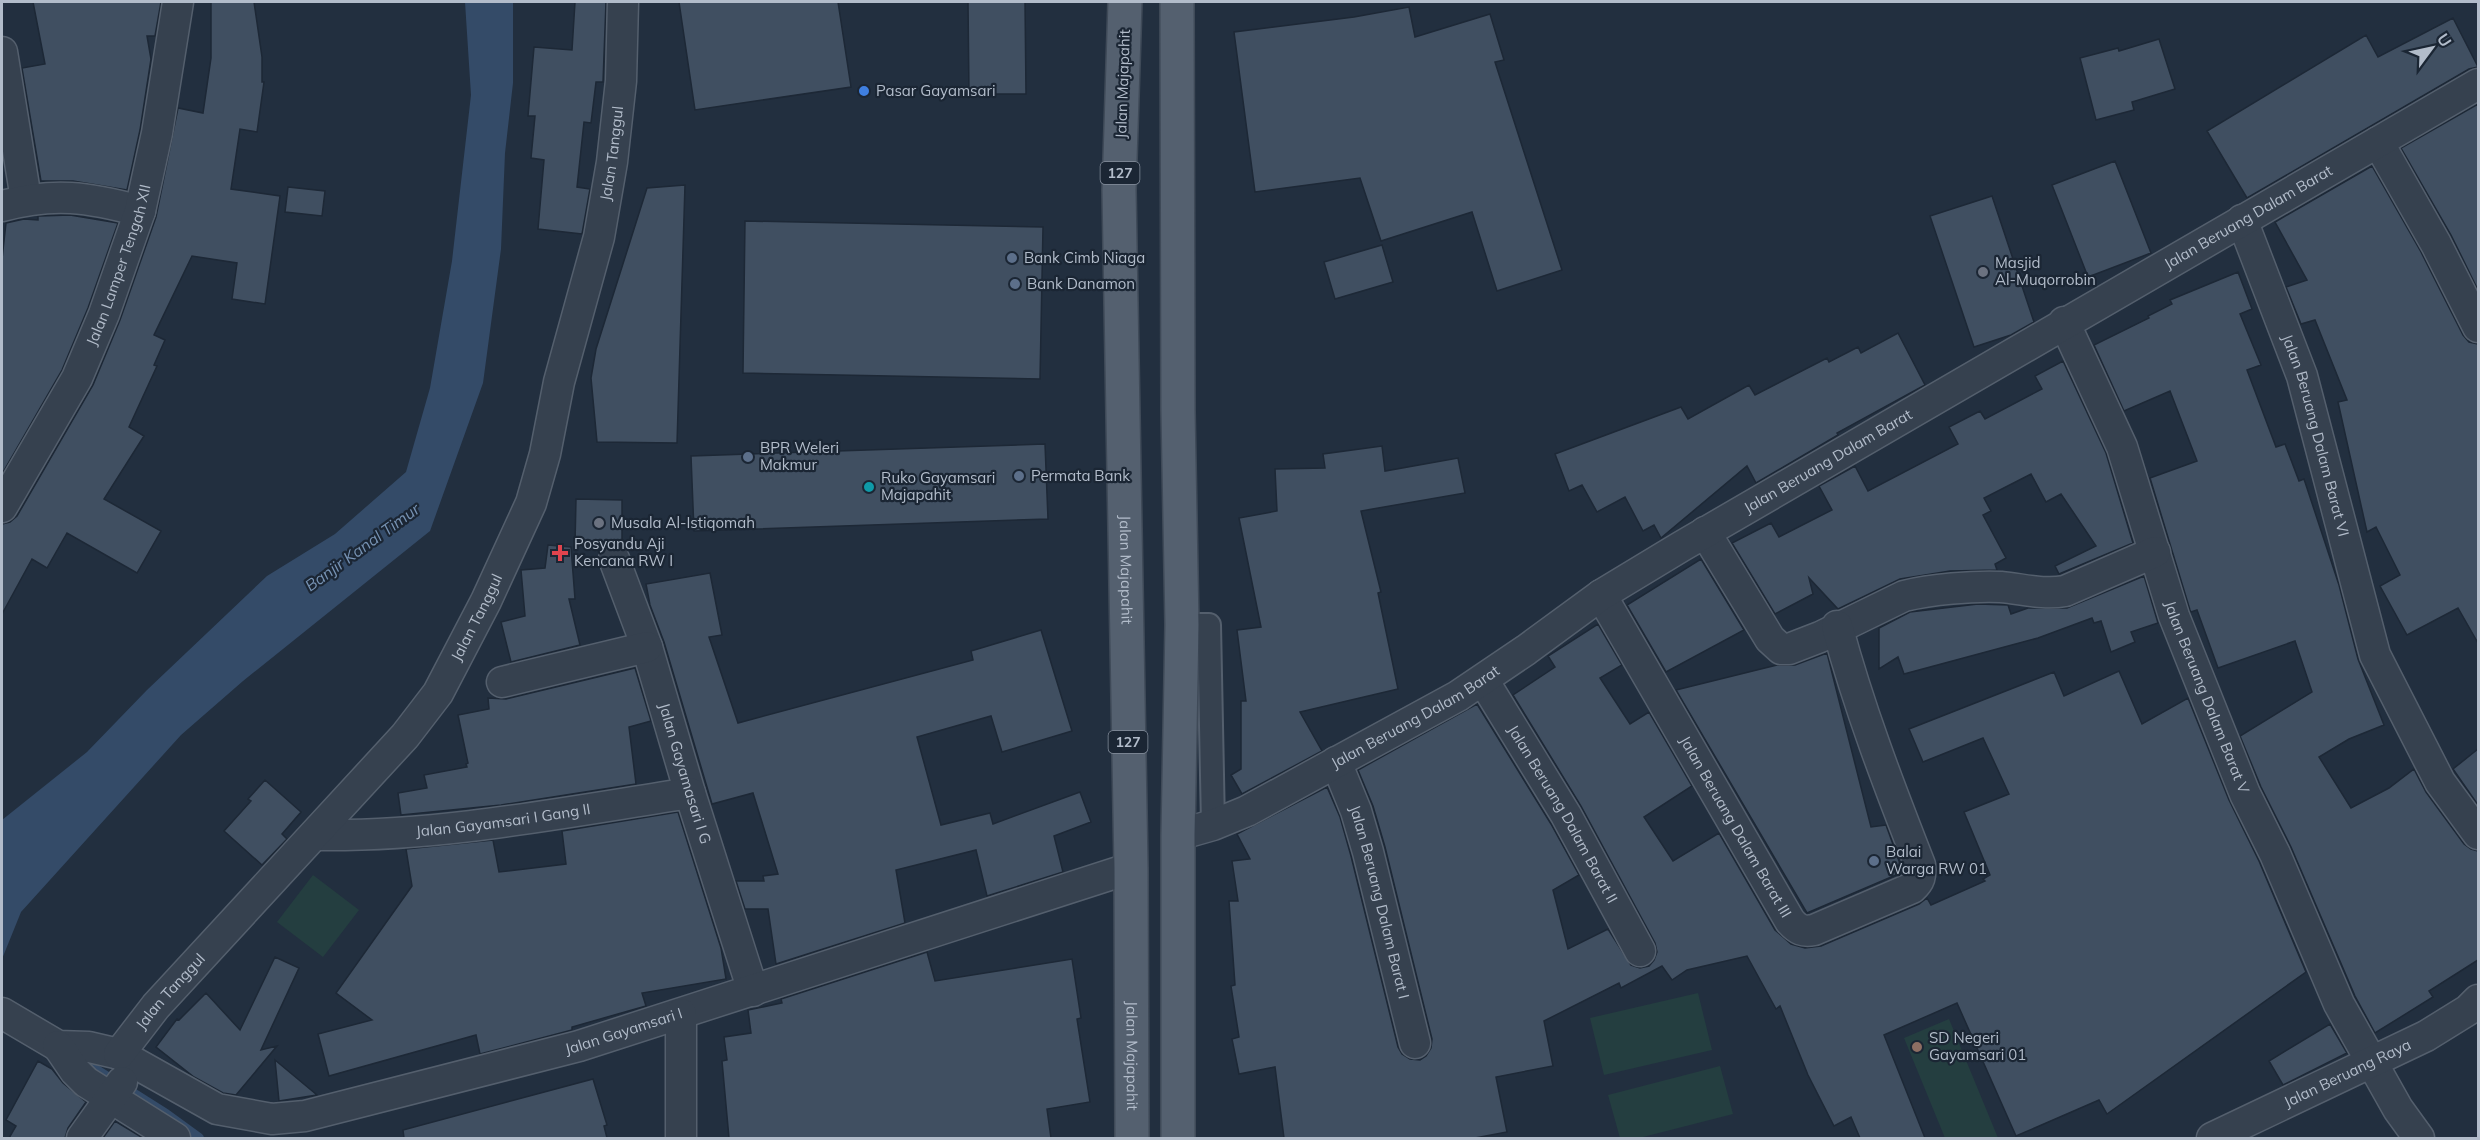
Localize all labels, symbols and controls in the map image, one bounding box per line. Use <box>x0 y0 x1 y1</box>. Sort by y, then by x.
north arrow <box>2402 18 2462 78</box>
street label: Jalan Majapahit <box>1111 29 1134 139</box>
text: U <box>2433 29 2456 50</box>
place label: Pasar Gayamsari <box>876 81 996 100</box>
marker: Pasar Gayamsari <box>857 84 871 98</box>
street label: Jalan Tanggul <box>595 105 627 202</box>
street label: Jalan Beruang Dalam Barat <box>2161 161 2336 273</box>
road number: 127 <box>1100 162 1140 184</box>
street label: Jalan Lamper Tengah XII <box>82 183 155 348</box>
place label: Bank Cimb Niaga <box>1024 248 1145 267</box>
marker: Bank Cimb Niaga <box>1005 251 1019 265</box>
place label: Masjid Al-Muqorrobin <box>1995 253 2096 289</box>
marker: Masjid Al-Muqorrobin <box>1976 265 1990 279</box>
place label: Bank Danamon <box>1027 274 1135 293</box>
marker: Bank Danamon <box>1008 277 1022 291</box>
street label: Jalan Beruang Dalam Barat VI <box>2278 331 2354 539</box>
street label: Jalan Beruang Dalam Barat <box>1740 405 1915 517</box>
place label: BPR Weleri Makmur <box>760 438 839 474</box>
marker: BPR Weleri Makmur <box>741 450 755 464</box>
place label: Permata Bank <box>1031 466 1130 485</box>
place label: Ruko Gayamsari Majapahit <box>881 468 995 504</box>
marker: Permata Bank <box>1012 469 1026 483</box>
marker: Ruko Gayamsari Majapahit <box>862 480 876 494</box>
water label: Banjir Kanal Timur <box>301 498 424 595</box>
place label: Musala Al-Istiqomah <box>611 513 755 532</box>
street label: Jalan Majapahit <box>1116 515 1137 625</box>
marker: Musala Al-Istiqomah <box>592 516 606 530</box>
place label: Posyandu Aji Kencana RW I <box>574 534 673 570</box>
marker: Posyandu Aji Kencana RW I <box>551 544 569 562</box>
street label: Jalan Tanggul <box>446 571 506 664</box>
street label: Jalan Beruang Dalam Barat V <box>2161 598 2254 797</box>
street label: Jalan Beruang Dalam Barat <box>1328 661 1503 772</box>
street label: Jalan Gayamasari I G <box>655 701 716 846</box>
street label: Jalan Beruang Dalam Barat II <box>1504 721 1622 906</box>
road number: 127 <box>1108 731 1148 753</box>
street label: Jalan Beruang Dalam Barat III <box>1676 732 1796 921</box>
street label: Jalan Gayamsari I Gang II <box>415 799 592 840</box>
street label: Jalan Beruang Dalam Barat I <box>1346 802 1414 1001</box>
place label: Balai Warga RW 01 <box>1886 842 1987 878</box>
marker: Balai Warga RW 01 <box>1867 854 1881 868</box>
street label: Jalan Tanggul <box>131 949 209 1033</box>
street label: Jalan Majapahit <box>1122 1001 1142 1111</box>
street label: Jalan Gayamsari I <box>563 1003 685 1058</box>
place label: SD Negeri Gayamsari 01 <box>1929 1028 2026 1064</box>
street label: Jalan Beruang Raya <box>2281 1035 2414 1111</box>
marker: SD Negeri Gayamsari 01 <box>1910 1040 1924 1054</box>

